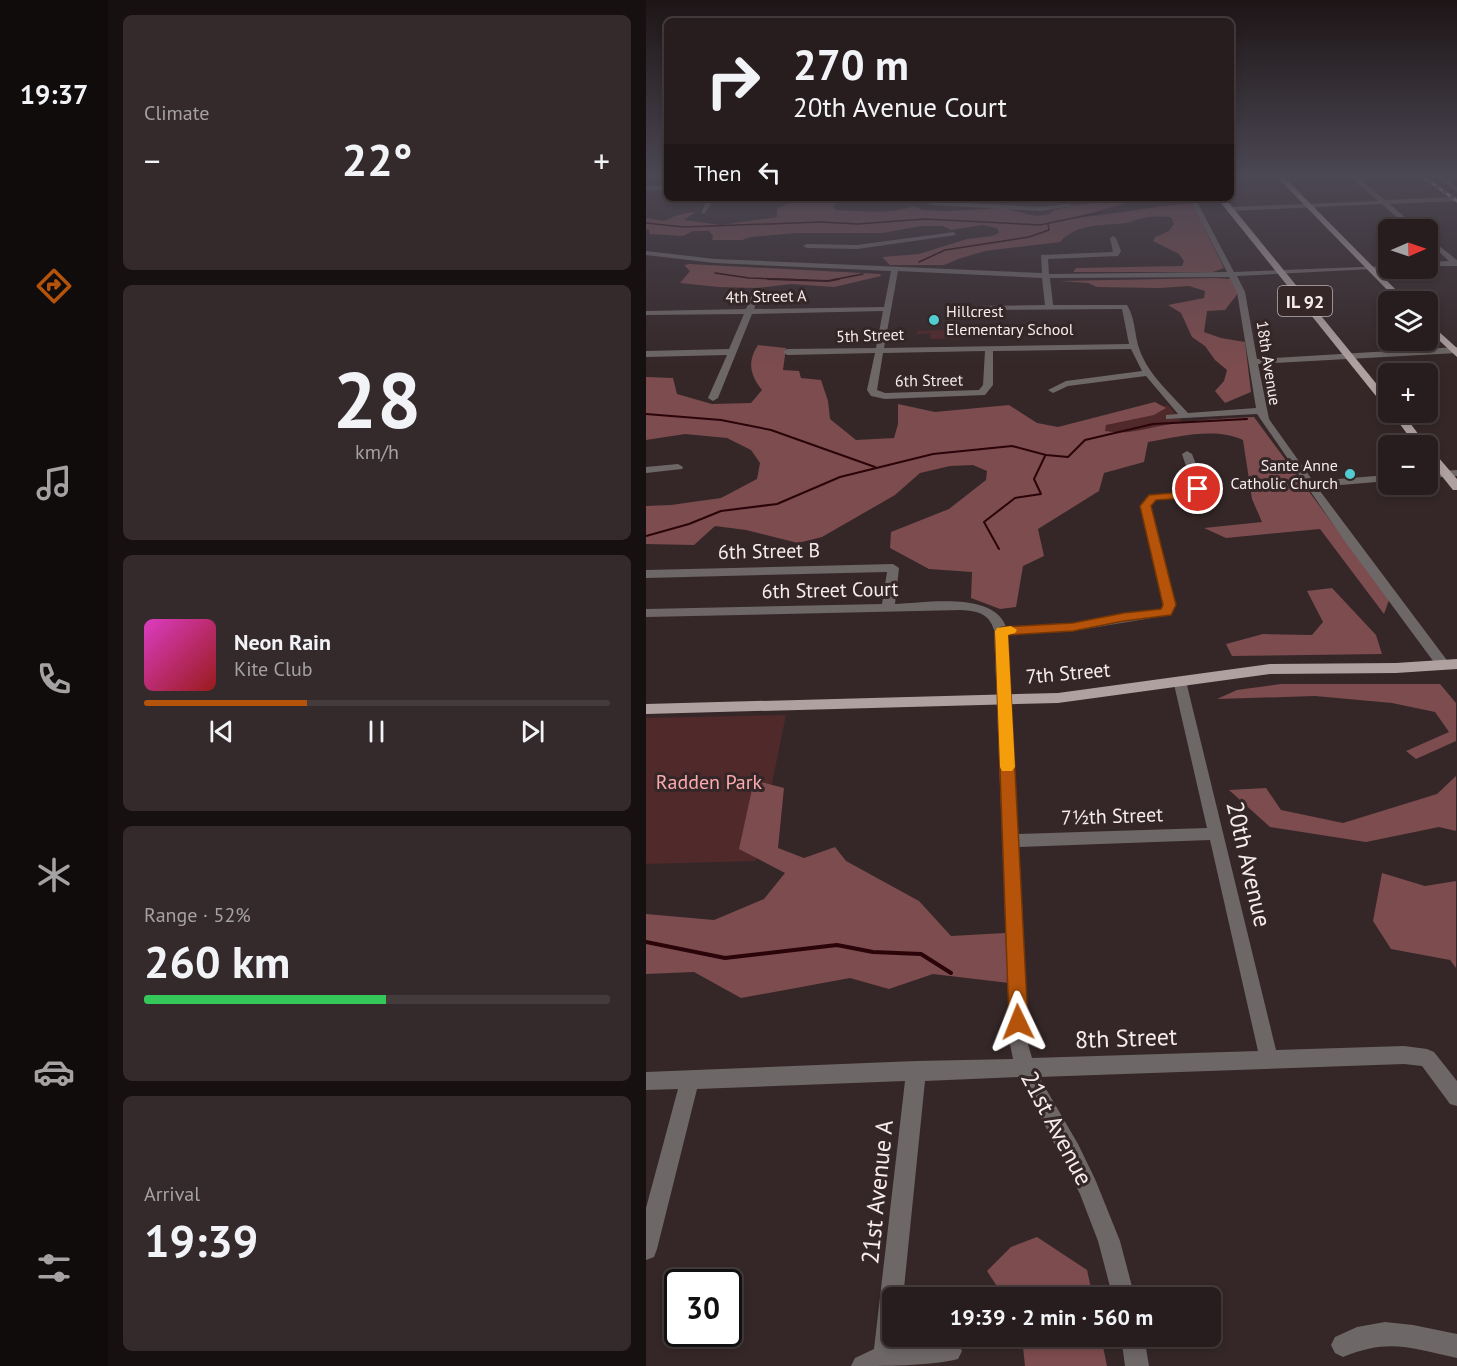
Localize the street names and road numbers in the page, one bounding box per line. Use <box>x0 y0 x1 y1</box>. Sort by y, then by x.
street label: 4th Street A <box>725 285 807 307</box>
road number: IL 92 <box>1278 286 1332 316</box>
street label: 18th Avenue <box>1252 319 1286 407</box>
street label: 5th Street <box>836 324 905 346</box>
street label: 6th Street <box>895 369 964 391</box>
street label: 6th Street B <box>718 537 820 565</box>
street label: 6th Street Court <box>761 576 899 604</box>
street label: 7th Street <box>1025 656 1111 690</box>
street label: 20th Avenue <box>1219 798 1279 930</box>
street label: 7½th Street <box>1061 801 1164 831</box>
street label: 8th Street <box>1074 1021 1178 1055</box>
street label: 21st Avenue <box>1014 1066 1100 1190</box>
street label: 21st Avenue A <box>854 1118 900 1266</box>

